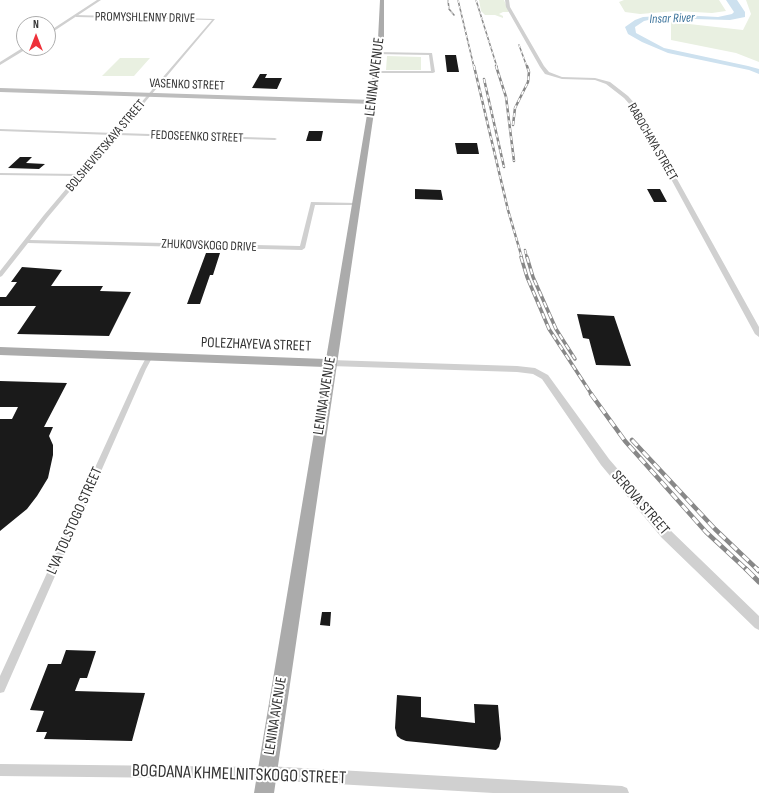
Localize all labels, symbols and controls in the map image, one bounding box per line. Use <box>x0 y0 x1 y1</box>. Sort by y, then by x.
street label: PROMYSHLENNY DRIVE <box>95 9 195 27</box>
water label: Insar River <box>649 10 695 28</box>
north arrow <box>16 16 56 56</box>
text: N <box>33 18 39 31</box>
street label: LENINA AVENUE <box>361 37 389 117</box>
street label: VASENKO STREET <box>149 76 225 94</box>
street label: BOLSHEVISTSKAYA STREET <box>63 97 149 195</box>
street label: RABOCHAYA STREET <box>624 101 680 183</box>
street label: FEDOSEENKO STREET <box>150 128 244 146</box>
street label: ZHUKOVSKOGO DRIVE <box>161 237 257 255</box>
street label: POLEZHAYEVA STREET <box>201 334 311 356</box>
street label: LENINA AVENUE <box>310 356 340 436</box>
street label: L'VA TOLSTOGO STREET <box>43 465 107 577</box>
street label: SEROVA STREET <box>607 467 673 539</box>
street label: LENINA AVENUE <box>261 676 291 756</box>
street label: BOGDANA KHMELNITSKOGO STREET <box>131 760 347 790</box>

